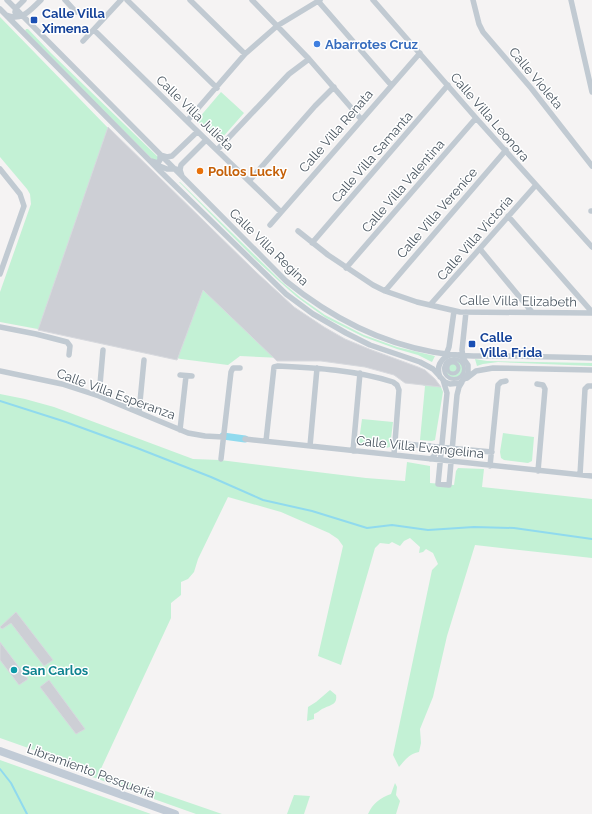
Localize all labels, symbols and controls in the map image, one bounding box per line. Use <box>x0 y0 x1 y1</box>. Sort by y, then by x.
place label: Calle Villa Ximena <box>41 6 105 36</box>
marker: Calle Villa Ximena <box>29 15 39 25</box>
place label: Abarrotes Cruz <box>325 37 418 52</box>
marker: Abarrotes Cruz <box>312 39 322 49</box>
street label: Calle Violeta <box>506 44 566 112</box>
street label: Calle Villa Leonora <box>447 70 533 164</box>
street label: Calle Villa Julieta <box>153 72 237 154</box>
street label: Calle Villa Renata <box>296 87 376 175</box>
street label: Calle Villa Samanta <box>328 108 416 206</box>
street label: Calle Villa Valentina <box>359 137 447 235</box>
place label: Pollos Lucky <box>208 164 287 179</box>
street label: Calle Villa Verenice <box>394 164 481 261</box>
marker: Pollos Lucky <box>195 166 205 176</box>
street label: Calle Villa Victoria <box>434 193 516 283</box>
street label: Calle Villa Regina <box>226 205 312 289</box>
street label: Calle Villa Elizabeth <box>459 292 577 310</box>
place label: Calle Villa Frida <box>480 330 543 360</box>
marker: Calle Villa Frida <box>467 339 477 349</box>
street label: Calle Villa Esperanza <box>55 366 177 422</box>
street label: Calle Villa Evangelina <box>355 433 485 461</box>
place label: San Carlos <box>22 663 89 678</box>
marker: San Carlos <box>9 665 19 675</box>
street label: Libramiento Pesquería <box>25 741 157 801</box>

